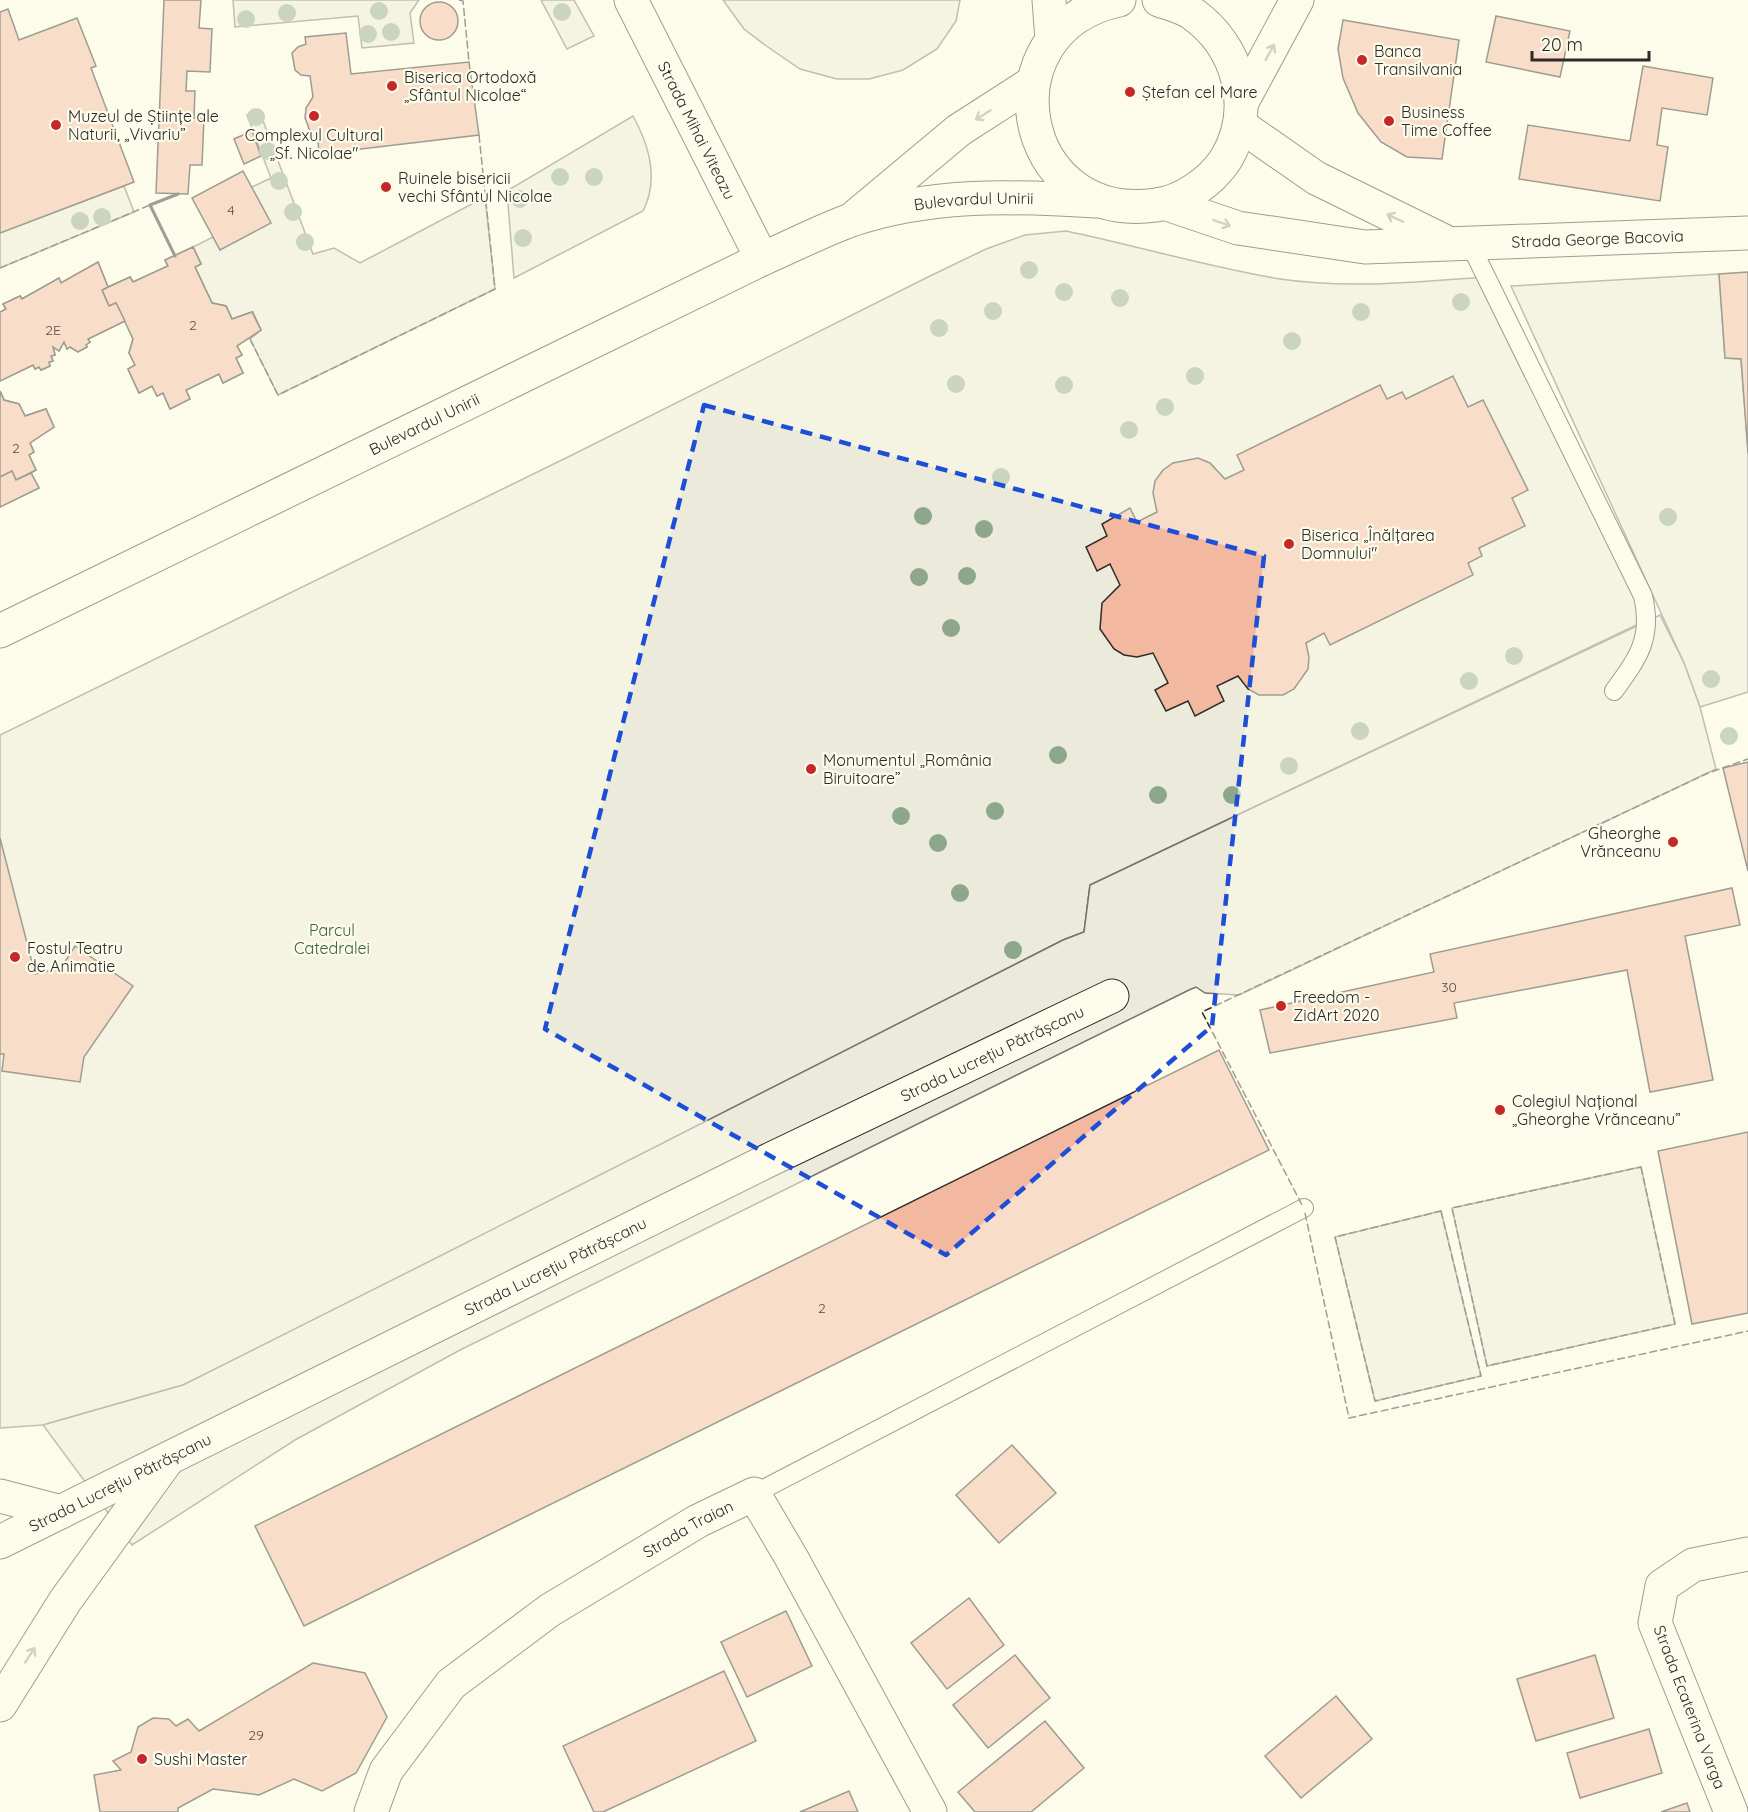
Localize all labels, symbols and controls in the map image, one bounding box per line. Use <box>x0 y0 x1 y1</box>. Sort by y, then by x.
scale bar <box>1532 24 1649 62</box>
text: 20 m <box>1541 33 1583 56</box>
place label: Banca Transilvania <box>1374 41 1462 79</box>
one-way arrow <box>1265 43 1277 60</box>
marker: Banca Transilvania <box>1355 53 1369 67</box>
street label: Strada Mihai Viteazu <box>654 58 740 203</box>
place label: Biserica Ortodoxă „Sfântul Nicolae“ <box>404 67 536 105</box>
marker: Biserica Ortodoxă „Sfântul Nicolae“ <box>385 79 399 93</box>
place label: Ștefan cel Mare <box>1142 82 1258 102</box>
marker: Ștefan cel Mare <box>1123 85 1137 99</box>
place label: Business Time Coffee <box>1401 102 1492 140</box>
place label: Muzeul de Științe ale Naturii, „Vivariu” <box>68 106 219 144</box>
one-way arrow <box>974 108 991 121</box>
marker: Complexul Cultural „Sf. Nicolae" <box>307 109 321 123</box>
marker: Business Time Coffee <box>1382 114 1396 128</box>
marker: Muzeul de Științe ale Naturii, „Vivariu” <box>49 118 63 132</box>
place label: Complexul Cultural „Sf. Nicolae" <box>245 125 383 163</box>
place label: Ruinele bisericii vechi Sfântul Nicolae <box>398 168 552 206</box>
marker: Ruinele bisericii vechi Sfântul Nicolae <box>379 180 393 194</box>
street label: Bulevardul Unirii <box>912 188 1034 214</box>
house number: 4 <box>227 201 235 219</box>
one-way arrow <box>1386 212 1404 224</box>
one-way arrow <box>1213 218 1231 229</box>
street label: Strada George Bacovia <box>1511 225 1684 252</box>
house number: 2 <box>189 316 197 334</box>
house number: 2E <box>45 321 61 339</box>
street label: Bulevardul Unirii <box>366 389 483 459</box>
house number: 2 <box>12 439 20 457</box>
place label: Biserica „Înălțarea Domnului" <box>1301 525 1435 563</box>
marker: Biserica „Înălțarea Domnului" <box>1282 537 1296 551</box>
place label: Monumentul „România Biruitoare” <box>823 750 992 788</box>
marker: Monumentul „România Biruitoare” <box>804 762 818 776</box>
place label: Gheorghe Vrănceanu <box>1580 823 1661 861</box>
marker: Gheorghe Vrănceanu <box>1666 835 1680 849</box>
park label: Parcul Catedralei <box>294 920 370 958</box>
place label: Fostul Teatru de Animatie <box>27 938 123 976</box>
marker: Fostul Teatru de Animatie <box>8 950 22 964</box>
house number: 30 <box>1441 978 1457 996</box>
place label: Freedom - ZidArt 2020 <box>1293 987 1380 1025</box>
marker: Freedom - ZidArt 2020 <box>1274 999 1288 1013</box>
street label: Strada Lucrețiu Pătrășcanu <box>897 1001 1087 1106</box>
place label: Colegiul Național „Gheorghe Vrănceanu” <box>1512 1091 1681 1129</box>
marker: Colegiul Național „Gheorghe Vrănceanu” <box>1493 1103 1507 1117</box>
street label: Strada Lucrețiu Pătrășcanu <box>461 1212 650 1320</box>
house number: 2 <box>818 1299 826 1317</box>
street label: Strada Lucrețiu Pătrășcanu <box>25 1429 215 1536</box>
street label: Strada Traian <box>639 1496 736 1562</box>
street label: Strada Ecaterina Varga <box>1650 1622 1730 1792</box>
one-way arrow <box>25 1647 37 1664</box>
house number: 29 <box>248 1726 264 1744</box>
place label: Sushi Master <box>154 1749 247 1769</box>
marker: Sushi Master <box>135 1752 149 1766</box>

